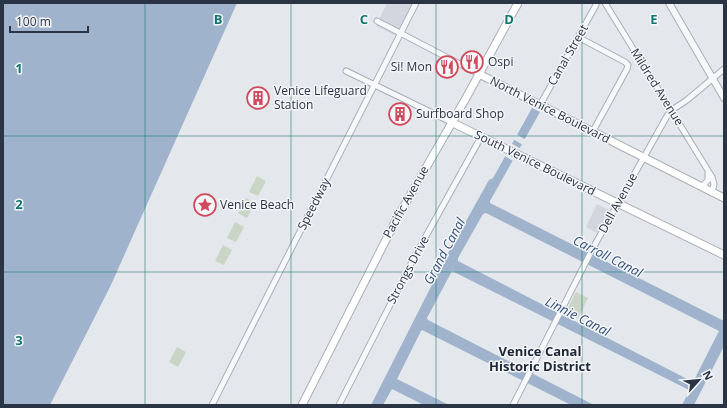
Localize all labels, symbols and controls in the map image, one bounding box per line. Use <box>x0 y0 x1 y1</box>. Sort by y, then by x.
scale bar <box>10 8 88 34</box>
text: B <box>214 10 223 28</box>
text: C <box>360 10 368 28</box>
text: D <box>504 10 514 28</box>
text: E <box>650 10 658 28</box>
text: 100 m <box>16 13 51 30</box>
street label: Canal Street <box>543 21 592 88</box>
street label: Mildred Avenue <box>627 45 688 129</box>
restaurant icon: Ospi <box>459 49 485 75</box>
place label: Ospi <box>488 53 513 70</box>
restaurant icon: Si! Mon <box>434 54 460 80</box>
place label: Si! Mon <box>391 58 432 75</box>
text: 1 <box>15 59 23 77</box>
street label: North Venice Boulevard <box>487 72 613 147</box>
place label: Venice Lifeguard Station <box>274 82 367 113</box>
building icon: Venice Lifeguard Station <box>245 85 271 111</box>
building icon: Surfboard Shop <box>387 101 413 127</box>
place label: Surfboard Shop <box>416 105 504 122</box>
street label: South Venice Boulevard <box>472 126 599 199</box>
street label: Pacific Avenue <box>379 162 433 241</box>
street label: Dell Avenue <box>594 169 641 236</box>
street label: Speedway <box>293 174 334 233</box>
place icon: Venice Beach <box>192 192 218 218</box>
text: 2 <box>15 195 23 213</box>
place label: Venice Beach <box>220 196 294 213</box>
water label: Grand Canal <box>419 214 469 287</box>
water label: Carroll Canal <box>570 231 646 282</box>
street label: Strongs Drive <box>382 232 433 307</box>
water label: Linnie Canal <box>542 292 614 340</box>
text: 3 <box>15 331 23 349</box>
district label: Venice Canal Historic District <box>489 342 591 375</box>
north arrow <box>679 360 719 400</box>
text: N <box>700 368 717 383</box>

